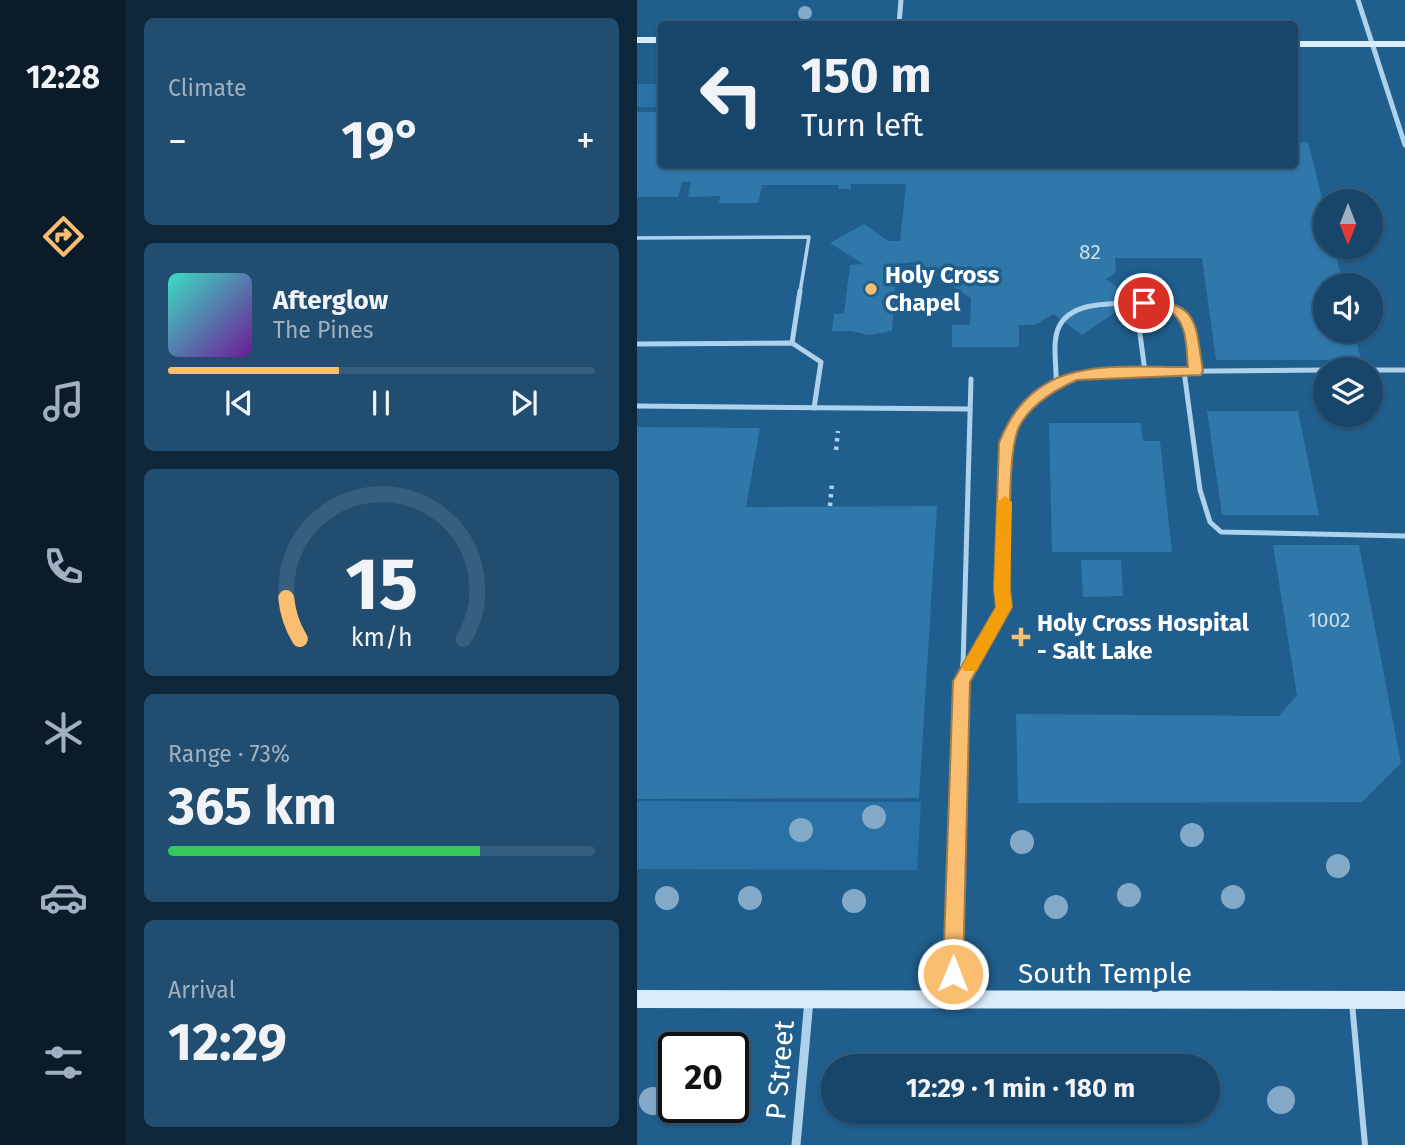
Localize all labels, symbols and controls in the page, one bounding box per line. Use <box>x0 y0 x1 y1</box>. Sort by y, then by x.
text: 150 m <box>801 46 932 105</box>
icon: left <box>686 49 777 140</box>
text: 12:28 <box>26 58 100 96</box>
text: Climate <box>168 74 247 102</box>
text: Turn left <box>801 106 923 144</box>
text: 19° <box>341 109 422 172</box>
text: − <box>168 118 187 164</box>
text: + <box>576 118 595 164</box>
north arrow <box>1313 189 1383 259</box>
map controls <box>1313 189 1383 427</box>
icon: directions <box>39 212 88 261</box>
house number: 82 <box>1079 239 1101 265</box>
place label: Holy Cross Chapel <box>885 261 1000 317</box>
pin <box>1114 273 1174 333</box>
button: sound <box>1313 273 1383 343</box>
marker: Holy Cross Chapel <box>863 281 879 297</box>
icon: arrive <box>1125 284 1163 322</box>
text: Afterglow <box>273 285 388 316</box>
text: The Pines <box>273 316 374 344</box>
button: layers <box>1313 357 1383 427</box>
icon: music <box>39 377 88 426</box>
icon: previous <box>220 384 258 422</box>
icon: pause <box>362 384 400 422</box>
icon: next <box>505 384 543 422</box>
text: 15 <box>345 541 418 628</box>
icon: phone <box>39 542 88 591</box>
house number: 1002 <box>1308 607 1350 633</box>
place label: Holy Cross Hospital - Salt Lake <box>1037 609 1250 665</box>
text: km/h <box>351 622 412 652</box>
marker: Holy Cross Hospital - Salt Lake <box>1011 627 1031 647</box>
icon: climate <box>39 708 88 757</box>
text: Range · 73% <box>168 740 290 768</box>
text: 365 km <box>168 775 337 838</box>
icon: car <box>39 873 88 922</box>
position arrow <box>916 937 990 1011</box>
street label: South Temple <box>1018 957 1192 990</box>
text: Arrival <box>168 976 235 1004</box>
text: 12:29 <box>168 1011 287 1074</box>
street label: P Street <box>759 1018 801 1121</box>
speed limit sign: 20 <box>658 1032 749 1123</box>
icon: filters <box>39 1038 88 1087</box>
text: 12:29 · 1 min · 180 m <box>906 1073 1135 1104</box>

